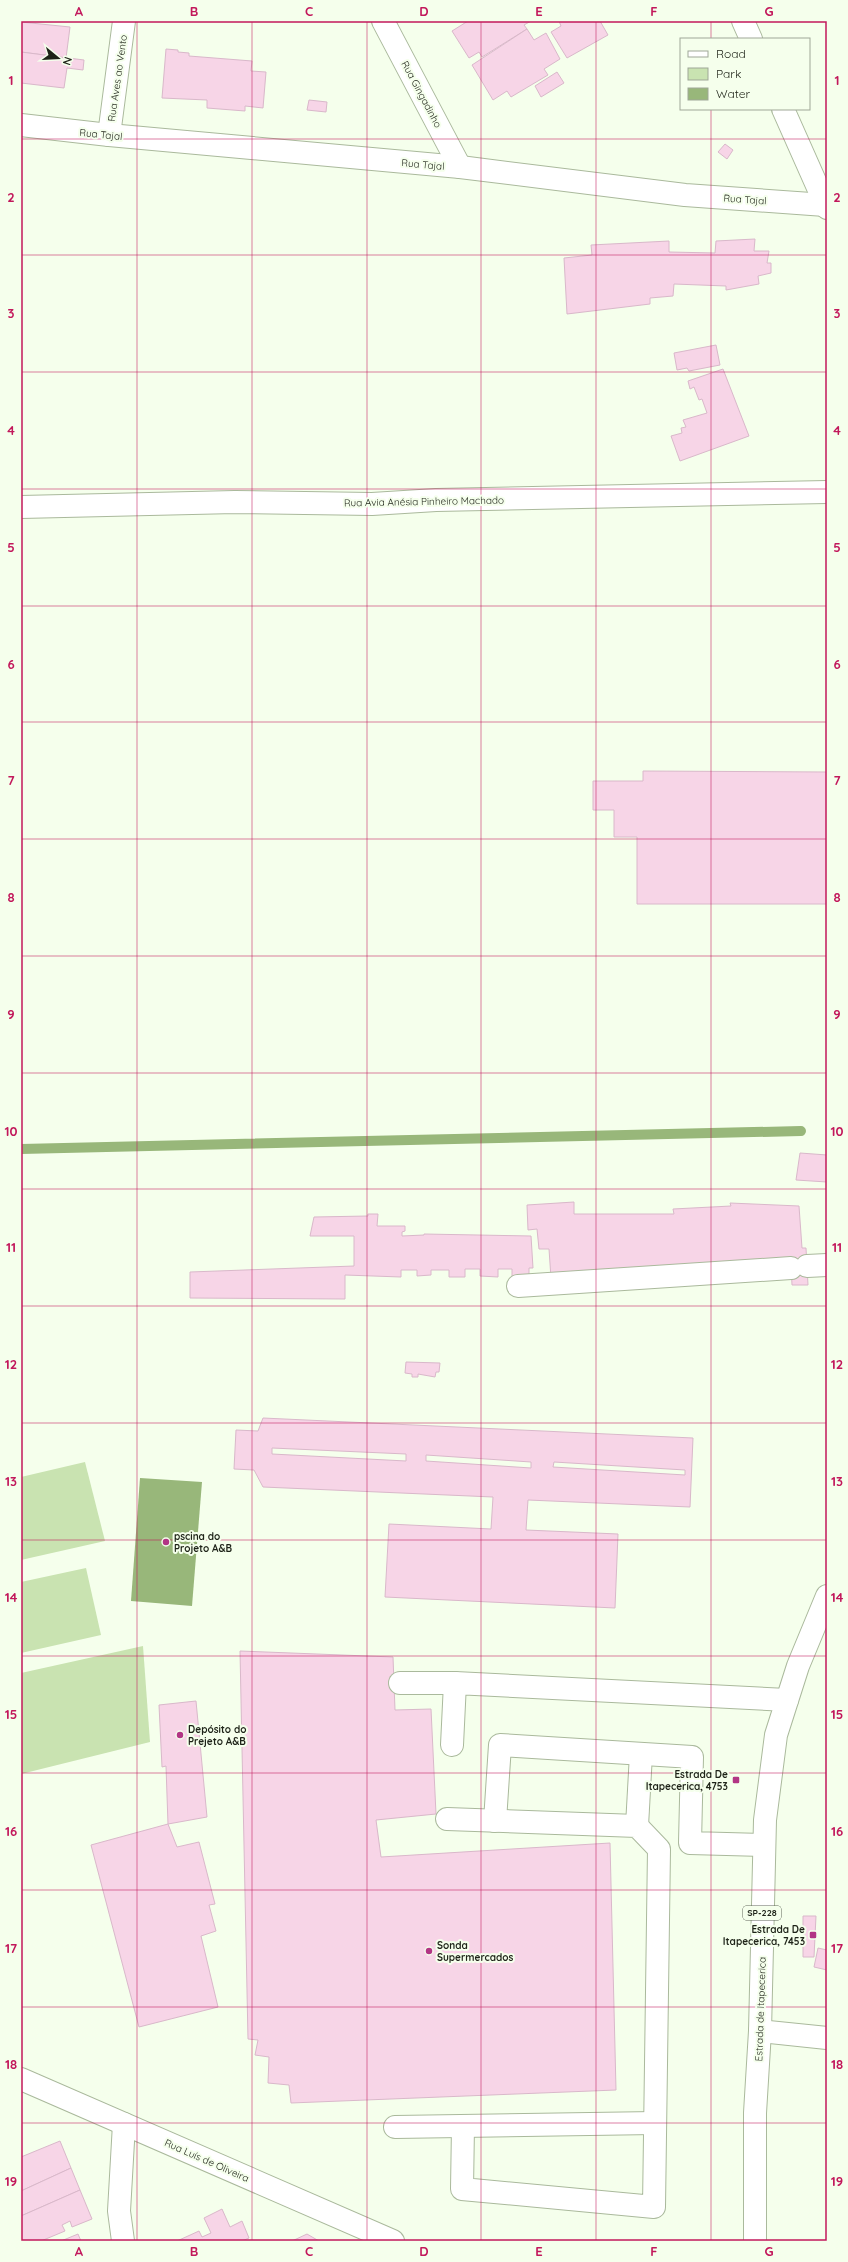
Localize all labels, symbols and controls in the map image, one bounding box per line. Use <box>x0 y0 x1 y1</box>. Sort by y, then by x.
text: A <box>75 3 84 19</box>
text: B <box>190 3 198 19</box>
text: C <box>305 3 313 19</box>
text: D <box>419 3 429 19</box>
text: E <box>535 3 543 19</box>
text: F <box>650 3 658 19</box>
text: G <box>764 3 774 19</box>
street label: Rua Aves ao Vento <box>105 34 130 122</box>
north arrow <box>38 38 78 78</box>
legend <box>680 38 810 110</box>
text: Road <box>716 46 746 61</box>
text: N <box>60 55 75 67</box>
street label: Rua Gingadinho <box>398 59 445 130</box>
text: Park <box>716 66 741 81</box>
text: 1 <box>8 72 14 88</box>
text: 1 <box>834 72 840 88</box>
text: Water <box>716 86 751 101</box>
street label: Rua Tajal <box>79 126 123 143</box>
street label: Rua Tajal <box>401 156 445 173</box>
text: 2 <box>7 189 15 205</box>
text: 2 <box>833 189 841 205</box>
street label: Rua Tajal <box>723 192 767 207</box>
text: 3 <box>8 305 15 321</box>
text: 3 <box>834 305 841 321</box>
text: 4 <box>7 422 15 438</box>
text: 4 <box>833 422 841 438</box>
street label: Rua Avia Anésia Pinheiro Machado <box>344 494 504 509</box>
text: 5 <box>7 539 15 555</box>
text: 5 <box>833 539 841 555</box>
text: 6 <box>7 656 15 672</box>
text: 6 <box>833 656 841 672</box>
text: 7 <box>7 772 15 788</box>
text: 7 <box>833 772 841 788</box>
text: 8 <box>7 889 15 905</box>
text: 8 <box>833 889 841 905</box>
text: 9 <box>7 1006 15 1022</box>
text: 9 <box>833 1006 841 1022</box>
text: 10 <box>4 1123 18 1139</box>
text: 10 <box>830 1123 844 1139</box>
text: 11 <box>6 1239 16 1255</box>
text: 11 <box>832 1239 842 1255</box>
text: 12 <box>5 1356 17 1372</box>
text: 12 <box>831 1356 843 1372</box>
text: 13 <box>5 1473 17 1489</box>
text: 13 <box>831 1473 843 1489</box>
place label: pscina do Projeto A&B <box>174 1530 233 1555</box>
marker: pscina do Projeto A&B <box>161 1537 171 1547</box>
text: 14 <box>5 1589 18 1605</box>
text: 14 <box>831 1589 844 1605</box>
text: 15 <box>5 1706 17 1722</box>
text: 15 <box>831 1706 843 1722</box>
place label: Depósito do Prejeto A&B <box>188 1723 246 1748</box>
marker: Depósito do Prejeto A&B <box>175 1730 185 1740</box>
place label: Estrada De Itapecerica, 4753 <box>646 1768 728 1793</box>
marker: Estrada De Itapecerica, 4753 <box>731 1775 741 1785</box>
text: 16 <box>5 1823 17 1839</box>
text: 16 <box>831 1823 843 1839</box>
road number: SP-228 <box>743 1906 781 1920</box>
place label: Estrada De Itapecerica, 7453 <box>723 1923 805 1948</box>
marker: Estrada De Itapecerica, 7453 <box>808 1930 818 1940</box>
place label: Sonda Supermercados <box>437 1939 514 1964</box>
text: 17 <box>5 1940 17 1956</box>
text: 17 <box>831 1940 843 1956</box>
marker: Sonda Supermercados <box>424 1946 434 1956</box>
street label: Estrada de Itapecerica <box>752 1957 769 2061</box>
text: 18 <box>5 2056 17 2072</box>
text: 18 <box>831 2056 843 2072</box>
street label: Rua Luís de Oliveira <box>163 2136 251 2185</box>
text: 19 <box>5 2173 17 2189</box>
text: 19 <box>831 2173 843 2189</box>
text: A <box>75 2243 84 2259</box>
text: B <box>190 2243 198 2259</box>
text: C <box>305 2243 313 2259</box>
text: D <box>419 2243 429 2259</box>
text: E <box>535 2243 543 2259</box>
text: F <box>650 2243 658 2259</box>
text: G <box>764 2243 774 2259</box>

